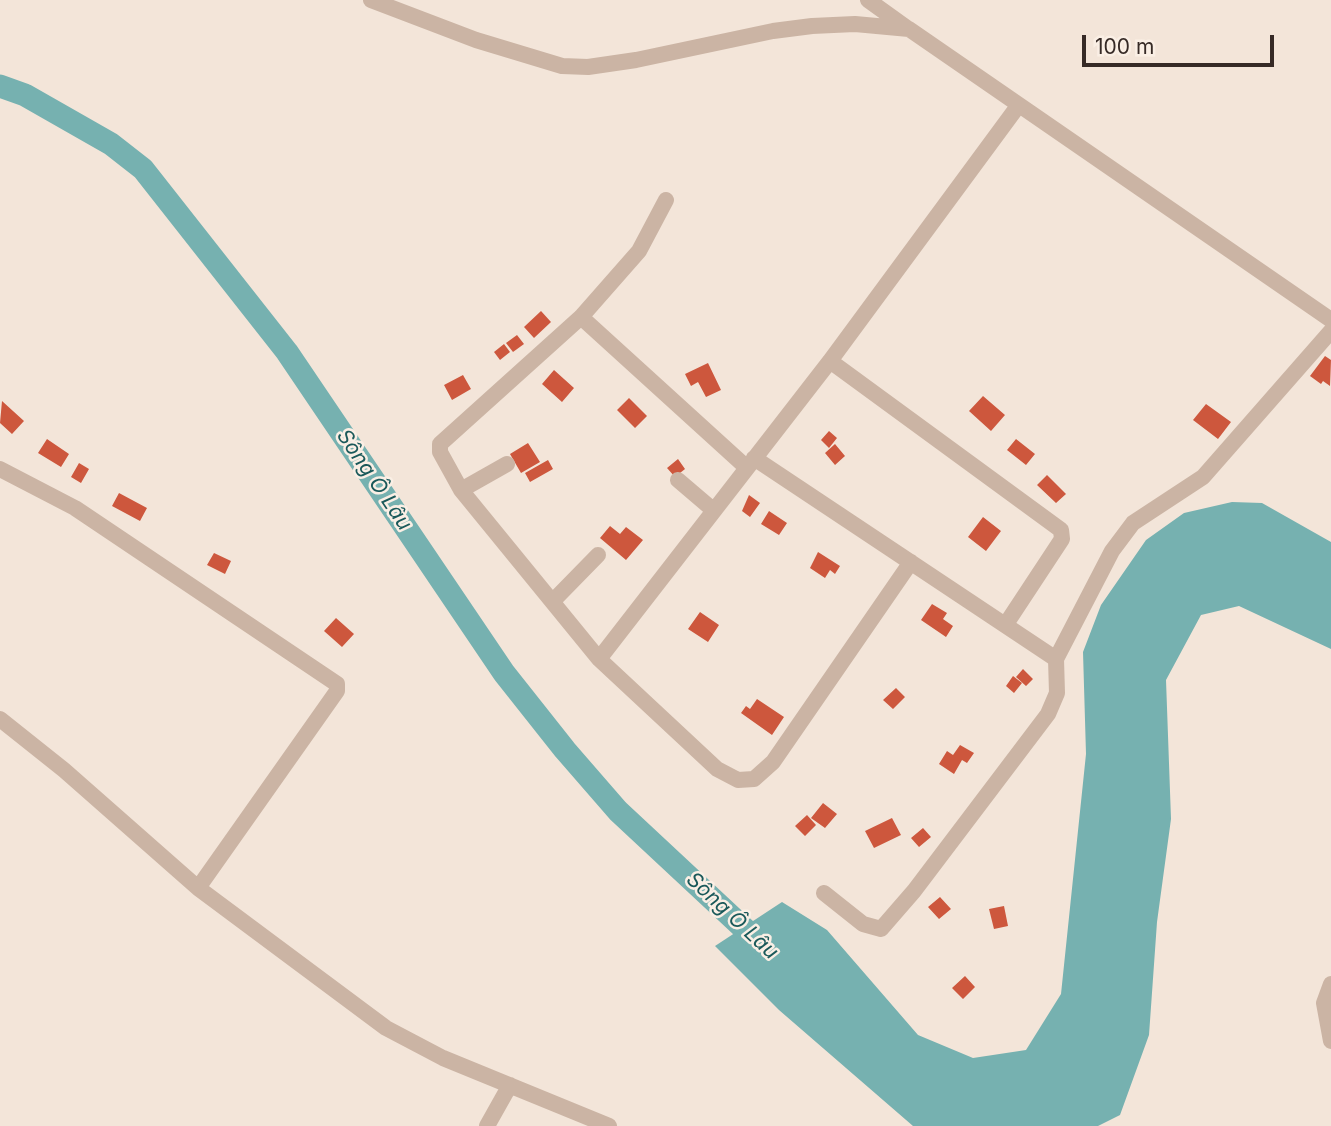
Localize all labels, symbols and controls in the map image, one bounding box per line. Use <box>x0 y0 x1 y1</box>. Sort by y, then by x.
scale bar <box>1086 21 1278 65</box>
text: 100 m <box>1095 34 1154 59</box>
water label: Sông Ô Lâu <box>331 425 417 535</box>
water label: Sông Ô Lâu <box>681 867 783 965</box>

